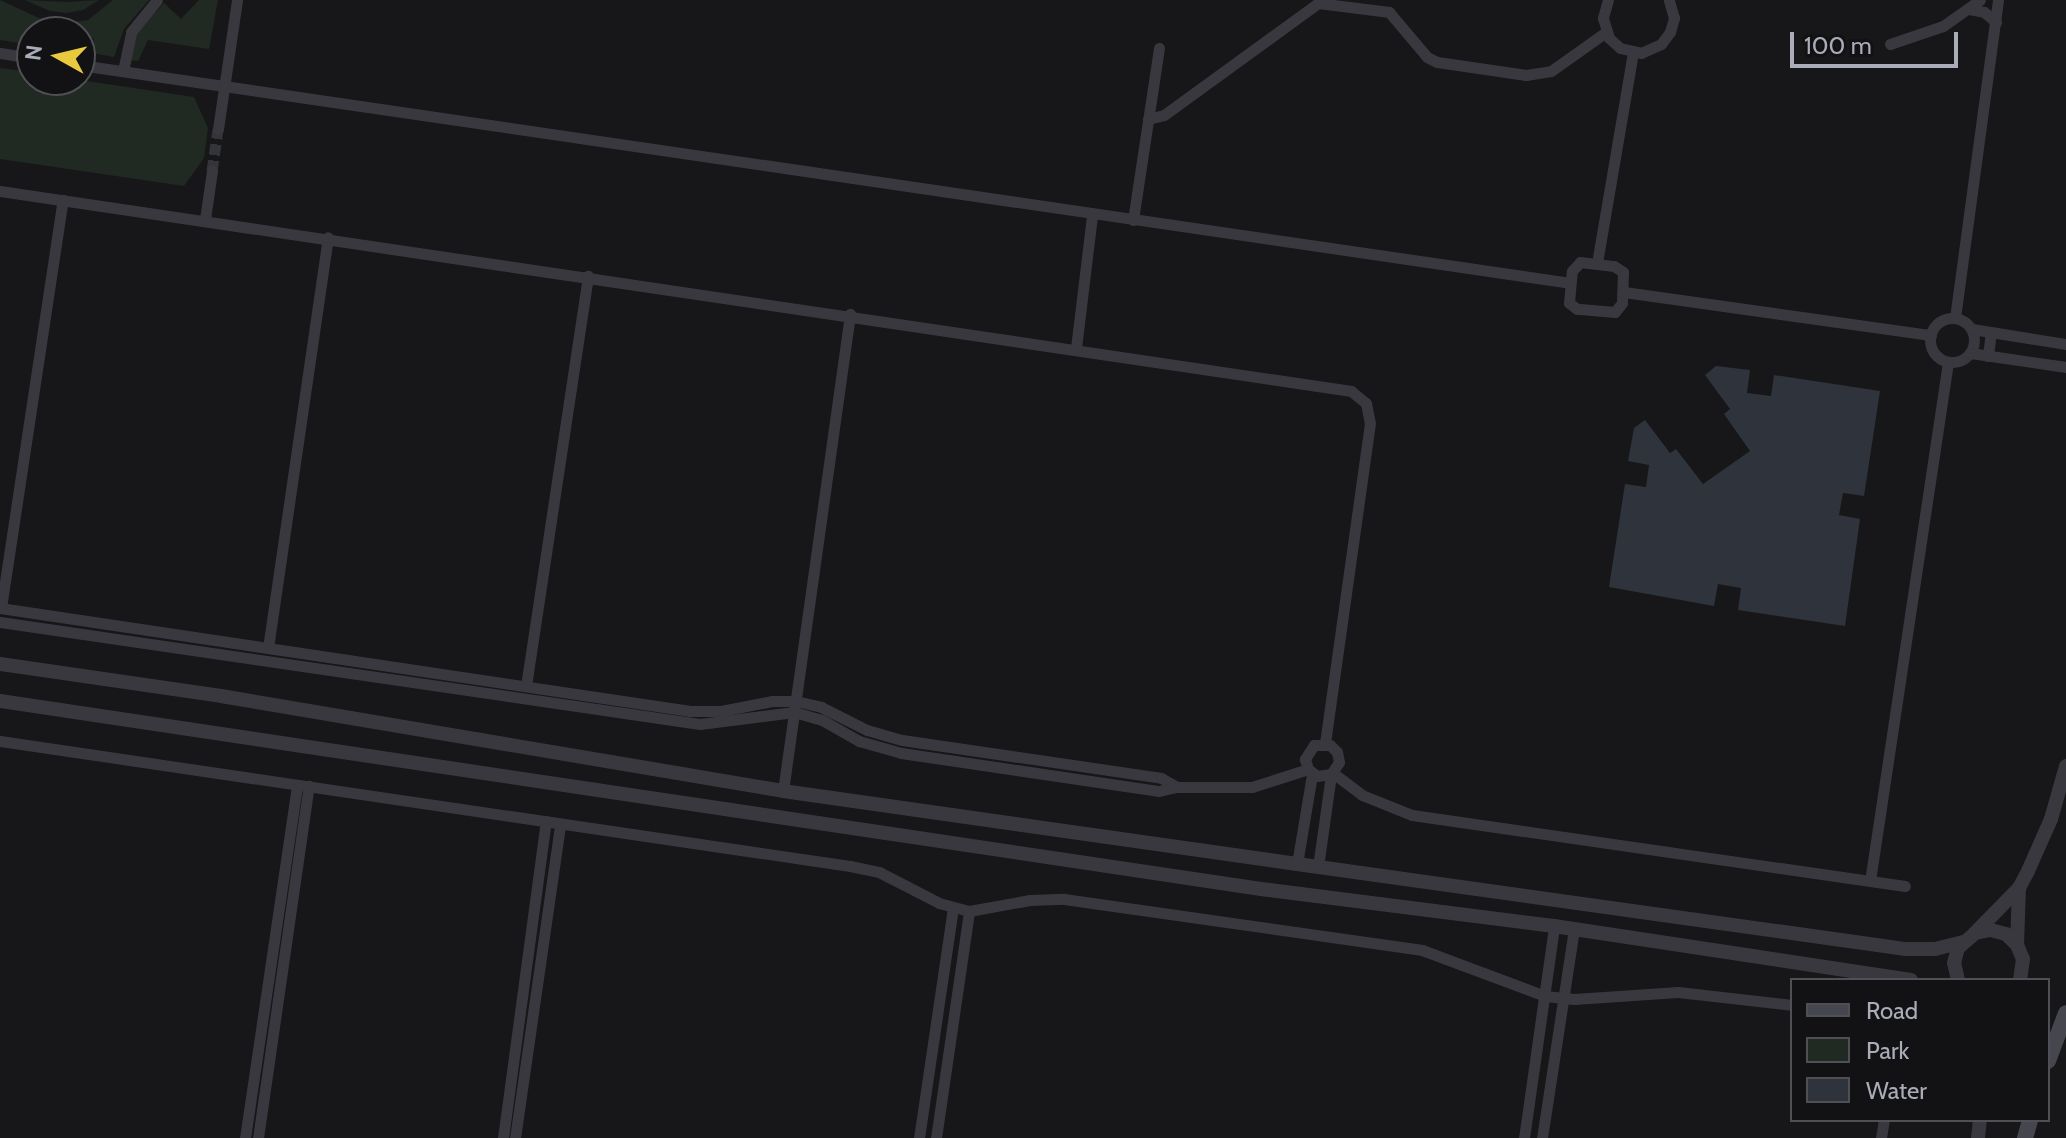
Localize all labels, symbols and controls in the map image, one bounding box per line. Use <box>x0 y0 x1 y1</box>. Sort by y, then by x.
north arrow <box>16 16 96 96</box>
scale bar <box>1794 16 1962 66</box>
text: 100 m <box>1804 31 1872 60</box>
text: N <box>19 43 48 62</box>
legend <box>1790 978 2050 1122</box>
text: Road <box>1866 996 1918 1025</box>
text: Park <box>1866 1036 1909 1065</box>
text: Water <box>1866 1076 1927 1105</box>

